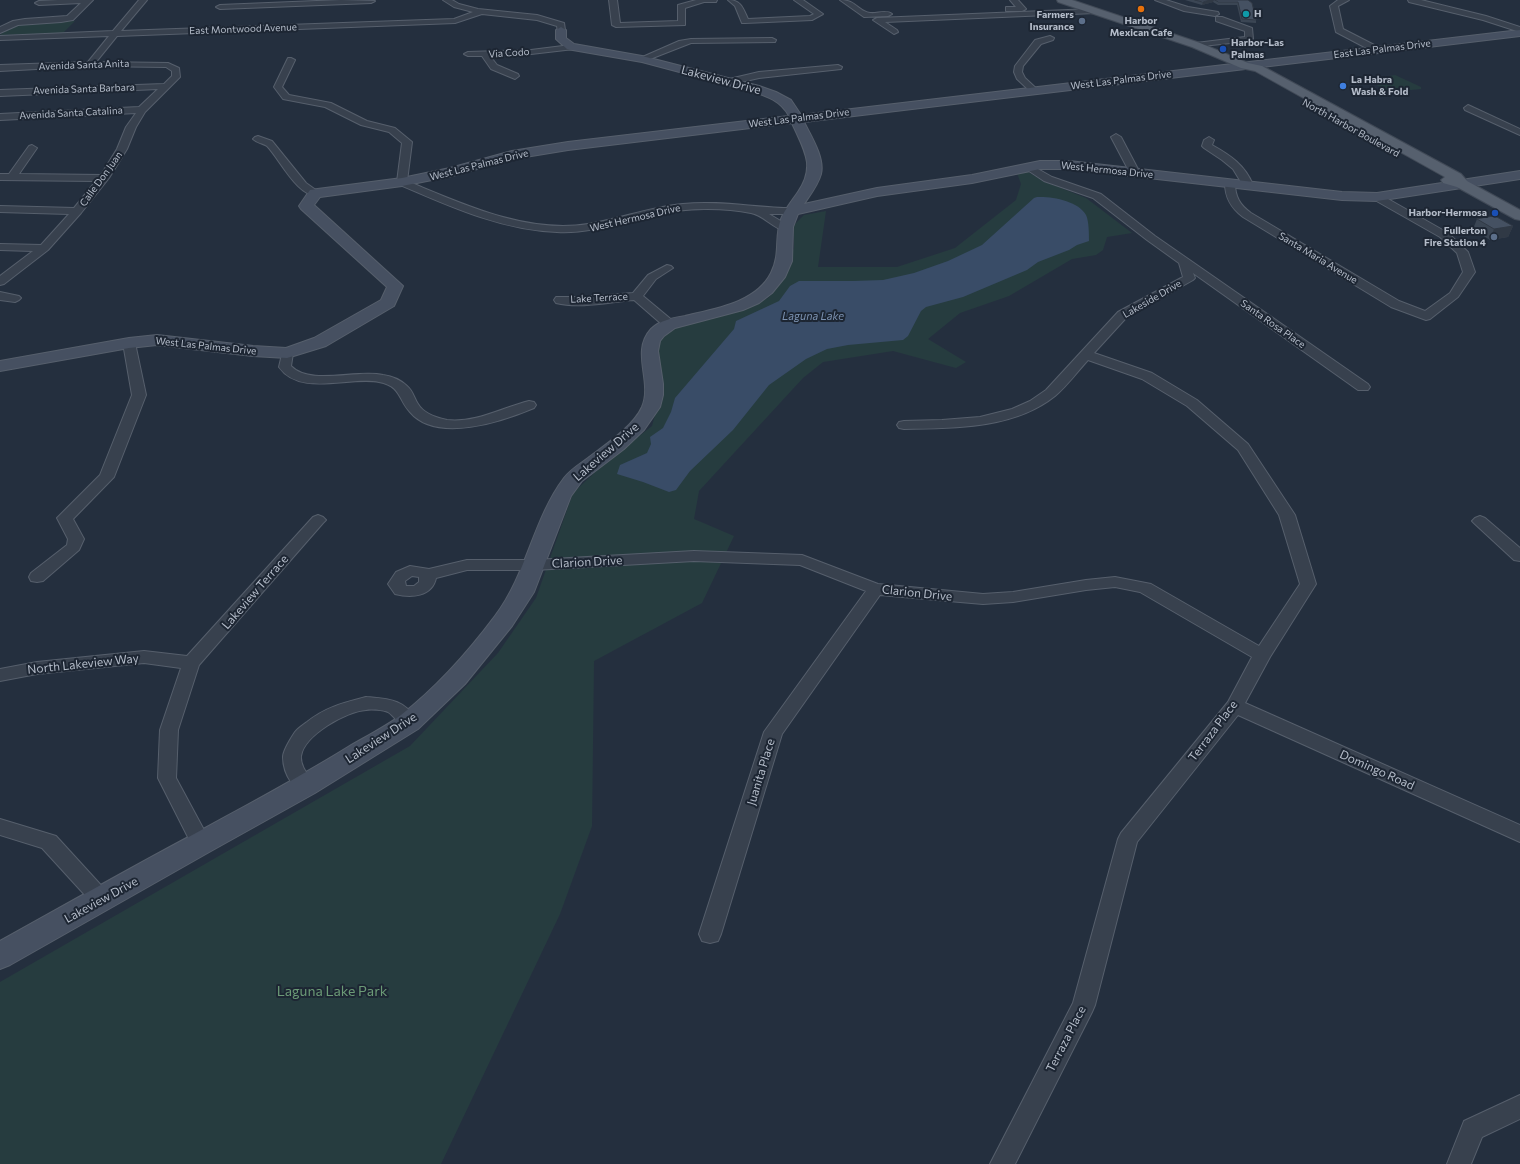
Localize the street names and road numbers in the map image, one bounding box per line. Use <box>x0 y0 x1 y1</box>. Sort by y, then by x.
street label: East Montwood Avenue <box>189 21 297 37</box>
street label: East Las Palmas Drive <box>1333 37 1431 61</box>
street label: Via Codo <box>488 46 530 60</box>
street label: Avenida Santa Anita <box>39 57 129 73</box>
street label: Lakeview Drive <box>680 62 762 98</box>
street label: West Las Palmas Drive <box>1070 68 1172 92</box>
street label: Avenida Santa Barbara <box>33 81 135 97</box>
street label: North Harbor Boulevard <box>1300 96 1402 160</box>
street label: Avenida Santa Catalina <box>19 104 123 122</box>
street label: West Las Palmas Drive <box>748 106 850 130</box>
street label: West Las Palmas Drive <box>428 147 530 183</box>
street label: Calle Don Juan <box>77 149 125 209</box>
street label: West Hermosa Drive <box>1060 159 1154 181</box>
street label: West Hermosa Drive <box>589 202 681 234</box>
street label: Santa Maria Avenue <box>1276 230 1360 286</box>
street label: Lakeside Drive <box>1121 277 1183 321</box>
street label: Lake Terrace <box>570 291 628 305</box>
street label: Santa Rosa Place <box>1238 297 1308 351</box>
street label: West Las Palmas Drive <box>155 335 257 357</box>
street label: Lakeview Drive <box>570 420 642 484</box>
street label: Lakeview Terrace <box>219 552 291 632</box>
street label: Clarion Drive <box>551 553 623 571</box>
street label: Clarion Drive <box>881 582 953 604</box>
street label: North Lakeview Way <box>27 651 139 677</box>
street label: Terraza Place <box>1185 698 1241 764</box>
street label: Lakeview Drive <box>343 710 419 766</box>
street label: Juanita Place <box>744 737 778 807</box>
street label: Domingo Road <box>1337 747 1417 793</box>
street label: Lakeview Drive <box>62 874 140 926</box>
street label: Terraza Place <box>1043 1003 1089 1075</box>

